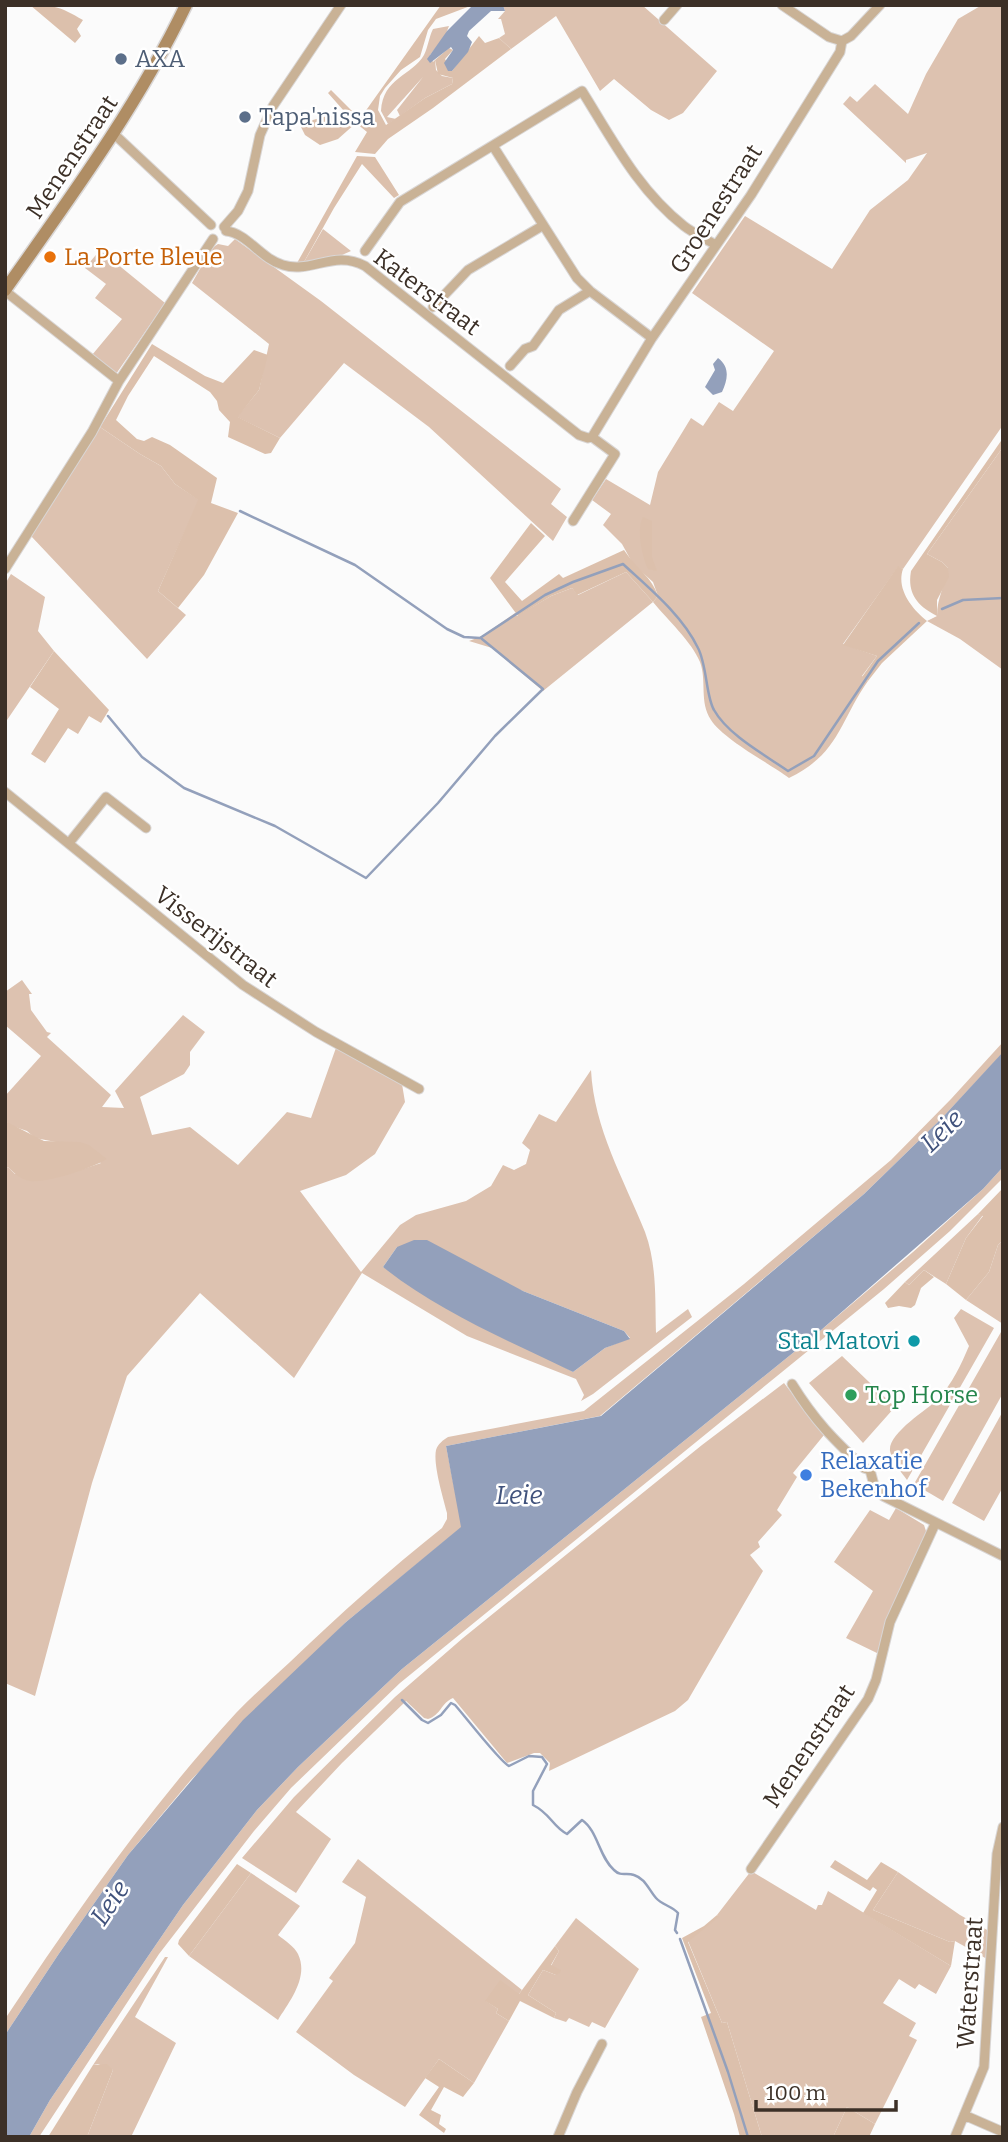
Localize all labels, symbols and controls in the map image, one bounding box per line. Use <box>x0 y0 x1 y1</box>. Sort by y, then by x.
place label: AXA <box>135 45 185 73</box>
marker: AXA <box>113 51 129 67</box>
street label: Menenstraat <box>21 90 124 224</box>
place label: Tapa'nissa <box>259 103 375 131</box>
marker: Tapa'nissa <box>237 109 253 125</box>
street label: Groenestraat <box>664 139 768 279</box>
place label: La Porte Bleue <box>64 243 223 271</box>
street label: Katerstraat <box>368 243 486 341</box>
marker: La Porte Bleue <box>42 249 58 265</box>
street label: Visserijstraat <box>149 880 283 994</box>
water label: Leie <box>914 1103 970 1159</box>
place label: Stal Matovi <box>777 1327 900 1355</box>
marker: Stal Matovi <box>906 1333 922 1349</box>
place label: Top Horse <box>865 1381 978 1409</box>
marker: Top Horse <box>843 1387 859 1403</box>
place label: Relaxatie Bekenhof <box>820 1447 928 1503</box>
marker: Relaxatie Bekenhof <box>798 1467 814 1483</box>
water label: Leie <box>495 1480 543 1511</box>
street label: Menenstraat <box>758 1679 861 1813</box>
water label: Leie <box>84 1875 136 1931</box>
street label: Waterstraat <box>951 1916 989 2050</box>
scale bar <box>756 2068 896 2112</box>
text: 100 m <box>766 2080 826 2106</box>

